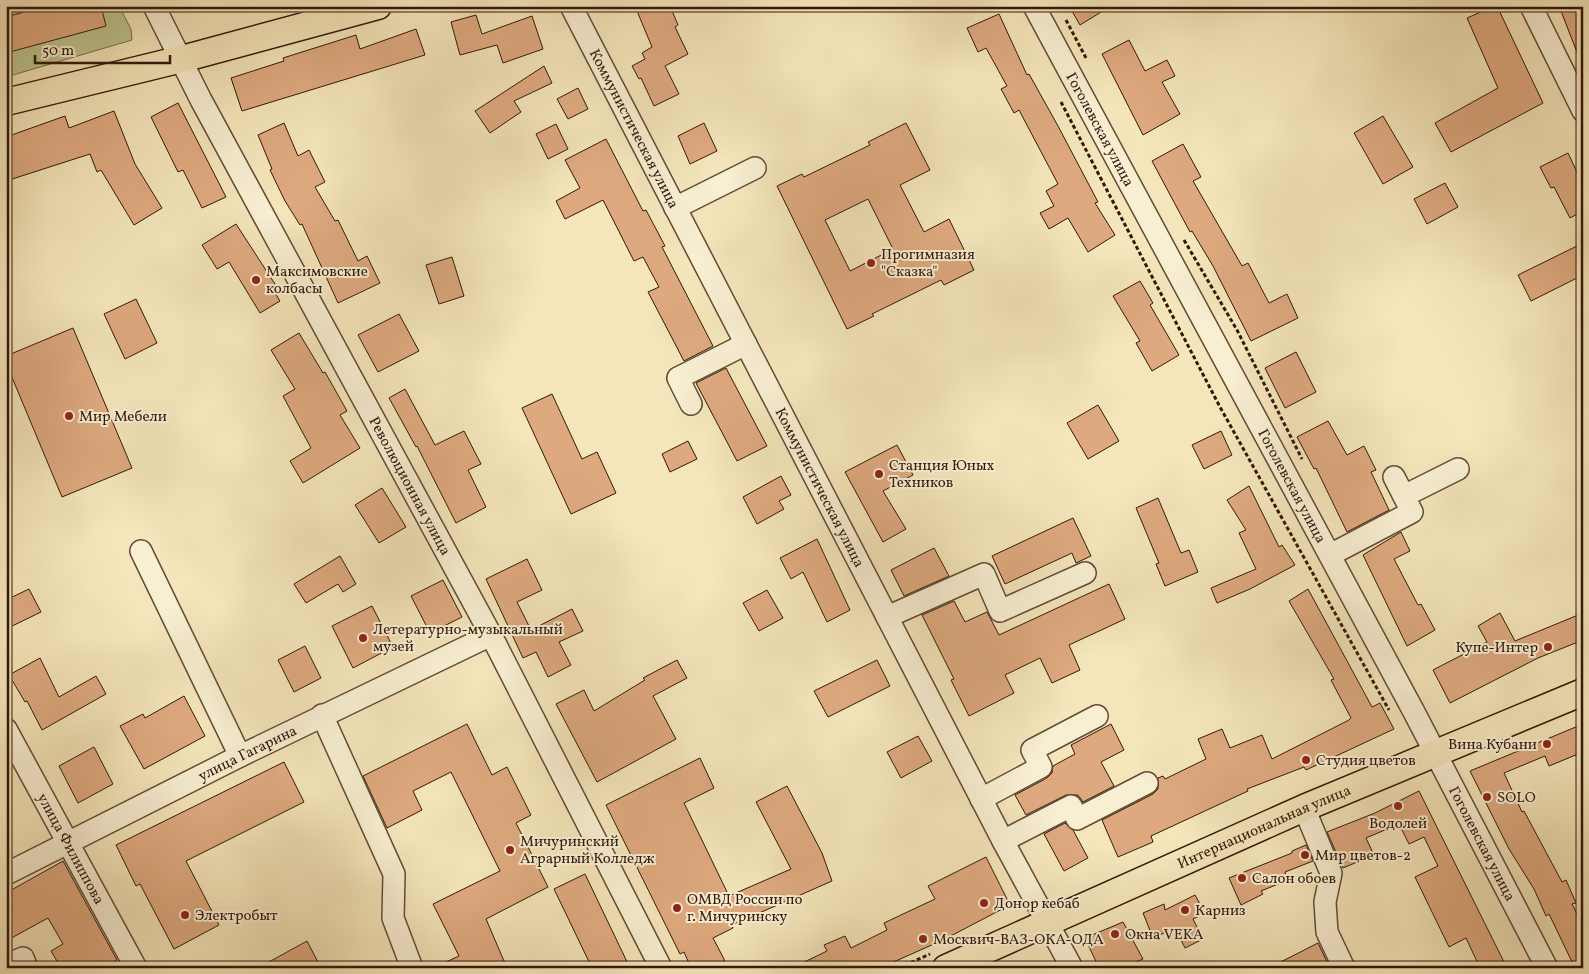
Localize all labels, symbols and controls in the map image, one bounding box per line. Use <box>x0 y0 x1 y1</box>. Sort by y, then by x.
scale bar <box>35 32 170 64</box>
text: 50 m <box>42 41 74 62</box>
street label: Коммунистическая улица <box>583 46 683 213</box>
street label: Гоголевская улица <box>1060 69 1138 191</box>
place label: Прогимназия "Сказка" <box>881 245 975 283</box>
marker: Прогимназия "Сказка" <box>865 257 877 269</box>
place label: Максимовские колбасы <box>266 262 368 300</box>
marker: Максимовские колбасы <box>250 274 262 286</box>
street label: Коммунистическая улица <box>769 405 869 572</box>
place label: Мир Мебели <box>79 407 167 428</box>
marker: Мир Мебели <box>63 410 75 422</box>
street label: Революционная улица <box>363 413 455 560</box>
street label: Гоголевская улица <box>1252 426 1330 548</box>
place label: Станция Юных Техников <box>889 456 995 494</box>
marker: Станция Юных Техников <box>873 468 885 480</box>
place label: Летературно-музыкальный музей <box>373 620 563 658</box>
marker: Летературно-музыкальный музей <box>357 632 369 644</box>
place label: Купе-Интер <box>1456 638 1538 659</box>
marker: Купе-Интер <box>1542 641 1554 653</box>
street label: улица Гагарина <box>195 721 301 787</box>
place label: Вина Кубани <box>1448 735 1537 756</box>
marker: Вина Кубани <box>1541 738 1553 750</box>
place label: Студия цветов <box>1316 751 1416 772</box>
marker: Студия цветов <box>1300 754 1312 766</box>
street label: Интернациональная улица <box>1174 781 1354 875</box>
street label: Гоголевская улица <box>1442 783 1520 905</box>
place label: SOLO <box>1497 788 1536 809</box>
street label: улица Филиппова <box>31 790 108 909</box>
marker: SOLO <box>1481 791 1493 803</box>
marker: Водолей <box>1392 800 1404 812</box>
place label: Водолей <box>1369 814 1427 835</box>
place label: Мичуринский Аграрный Колледж <box>520 832 655 870</box>
marker: Мичуринский Аграрный Колледж <box>504 844 516 856</box>
place label: Мир цветов-2 <box>1315 846 1411 867</box>
marker: Мир цветов-2 <box>1299 849 1311 861</box>
place label: Салон обоев <box>1252 869 1336 890</box>
marker: Салон обоев <box>1236 872 1248 884</box>
place label: ОМВД России по г. Мичуринску <box>687 890 802 928</box>
place label: Донор кебаб <box>994 894 1080 915</box>
marker: Донор кебаб <box>978 897 990 909</box>
place label: Карниз <box>1195 901 1246 922</box>
marker: ОМВД России по г. Мичуринску <box>671 902 683 914</box>
marker: Карниз <box>1179 904 1191 916</box>
place label: Электробыт <box>195 906 278 927</box>
marker: Электробыт <box>179 909 191 921</box>
place label: Окна VEKA <box>1125 925 1204 946</box>
marker: Окна VEKA <box>1109 928 1121 940</box>
place label: Москвич-ВАЗ-ОКА-ОДА <box>933 930 1104 951</box>
marker: Москвич-ВАЗ-ОКА-ОДА <box>917 933 929 945</box>

